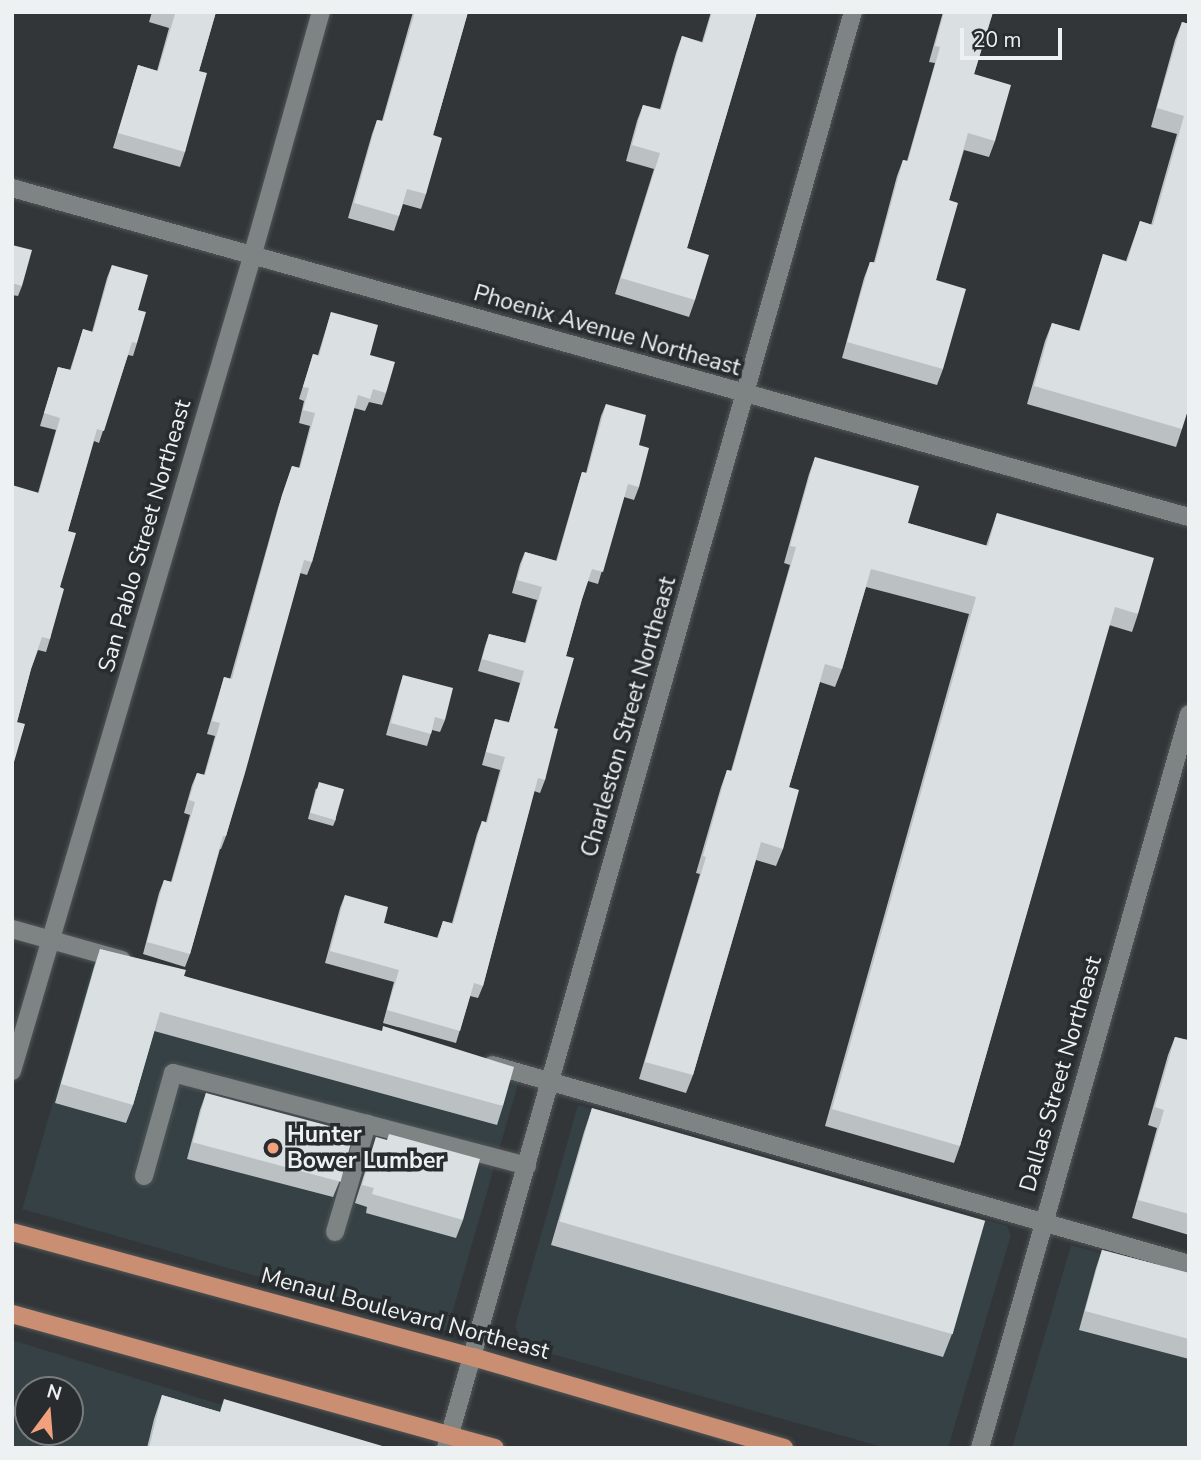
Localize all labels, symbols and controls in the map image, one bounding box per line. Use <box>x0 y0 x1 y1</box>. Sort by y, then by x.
scale bar <box>963 14 1064 58</box>
text: 20 m <box>973 26 1022 54</box>
street label: Phoenix Avenue Northeast <box>470 280 744 382</box>
street label: San Pablo Street Northeast <box>93 397 197 675</box>
street label: Charleston Street Northeast <box>576 574 682 860</box>
street label: Dallas Street Northeast <box>1014 953 1108 1195</box>
place label: Hunter Bower Lumber <box>287 1121 444 1175</box>
marker: Hunter Bower Lumber <box>265 1140 281 1156</box>
street label: Menaul Boulevard Northeast <box>258 1262 552 1366</box>
north arrow <box>14 1376 84 1446</box>
text: N <box>44 1378 65 1407</box>

